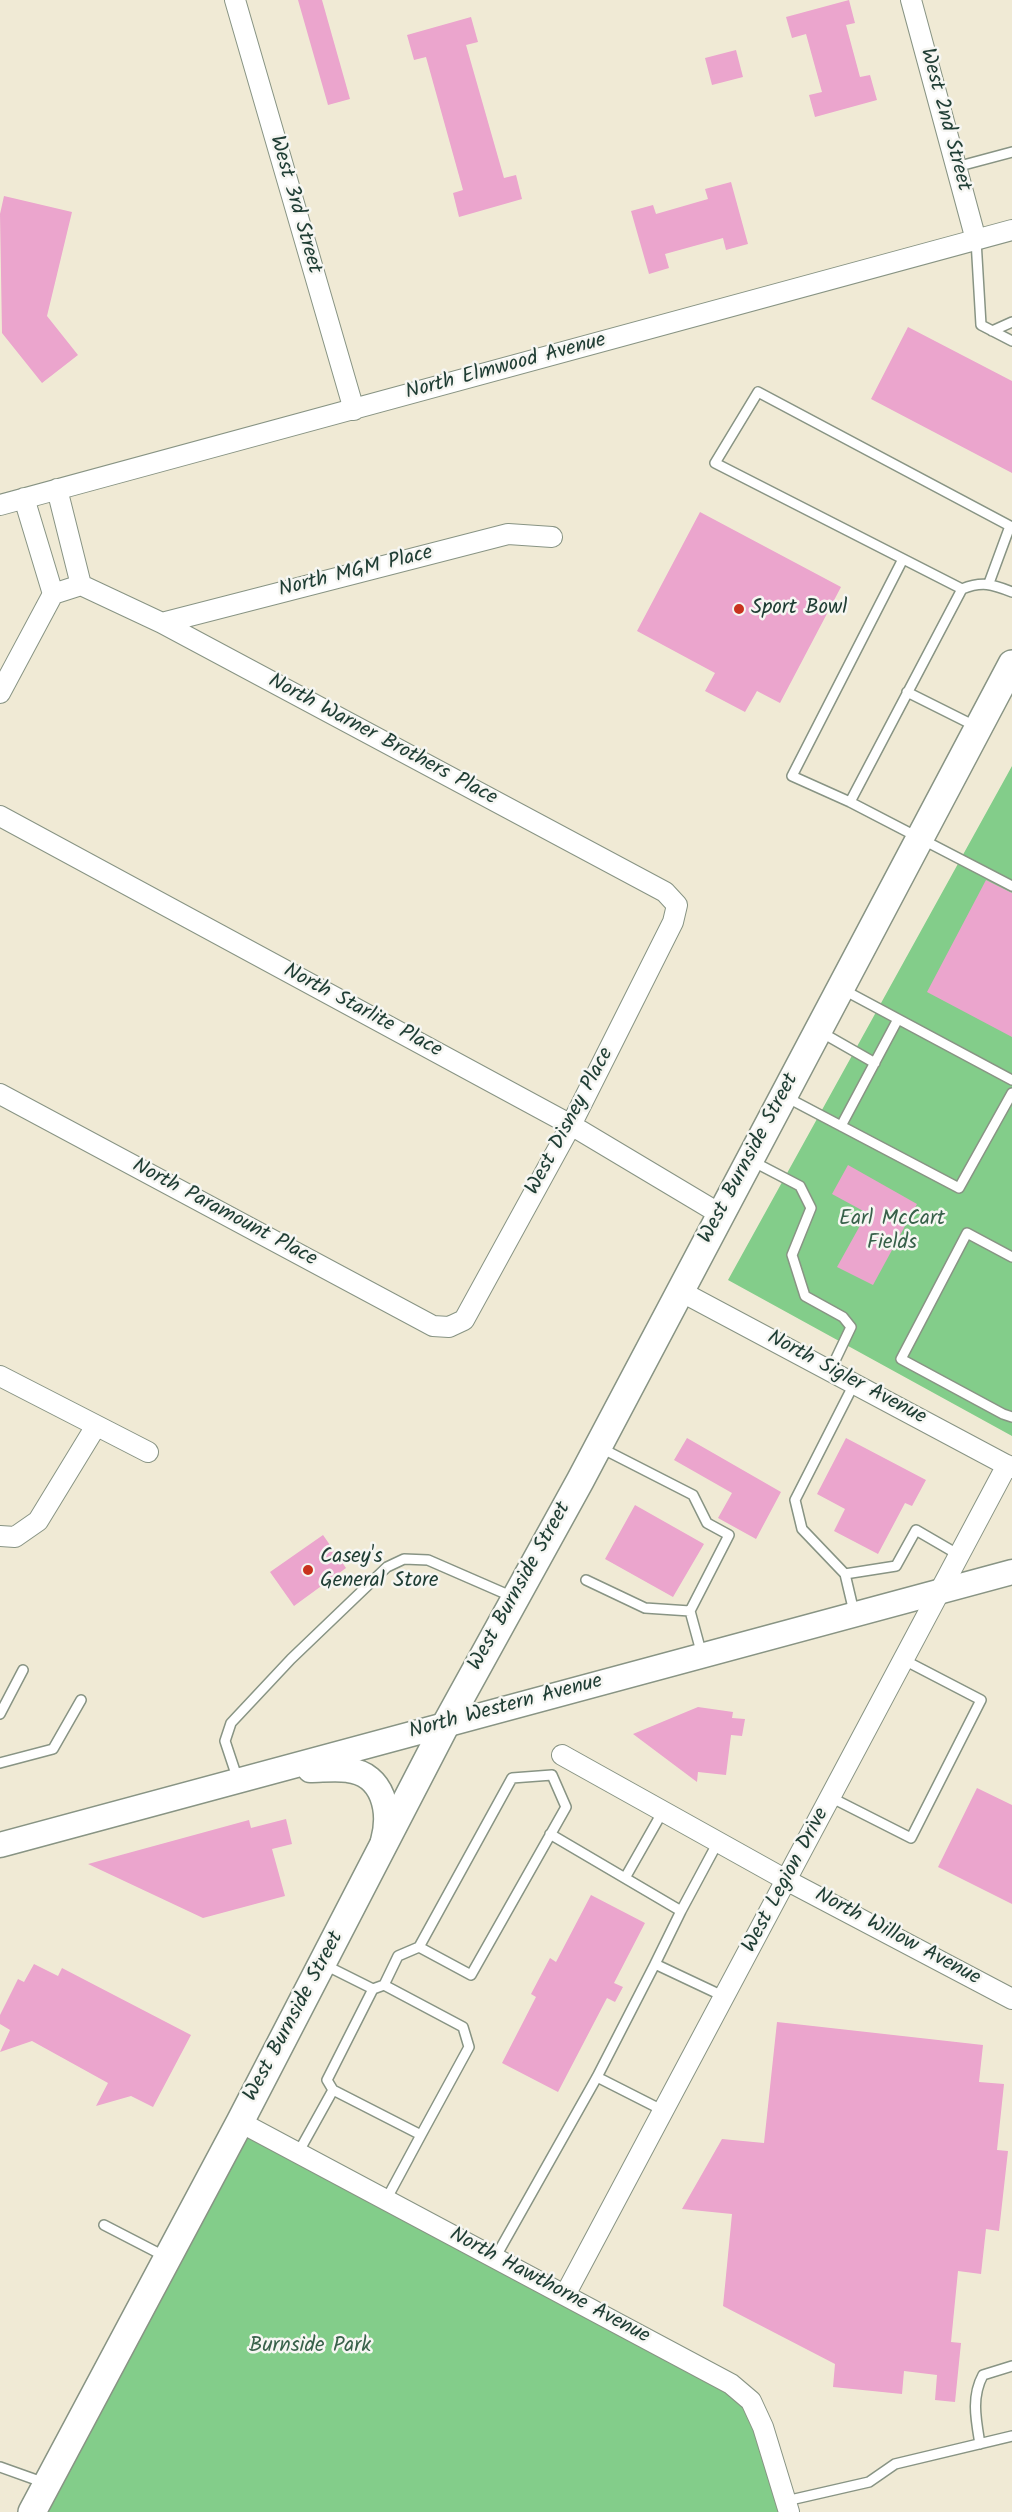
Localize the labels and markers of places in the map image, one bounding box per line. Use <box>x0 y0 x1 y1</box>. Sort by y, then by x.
place label: Sport Bowl <box>751 596 847 622</box>
marker: Sport Bowl <box>732 602 746 616</box>
place label: Casey's General Store <box>320 1545 438 1595</box>
marker: Casey's General Store <box>301 1563 315 1577</box>

